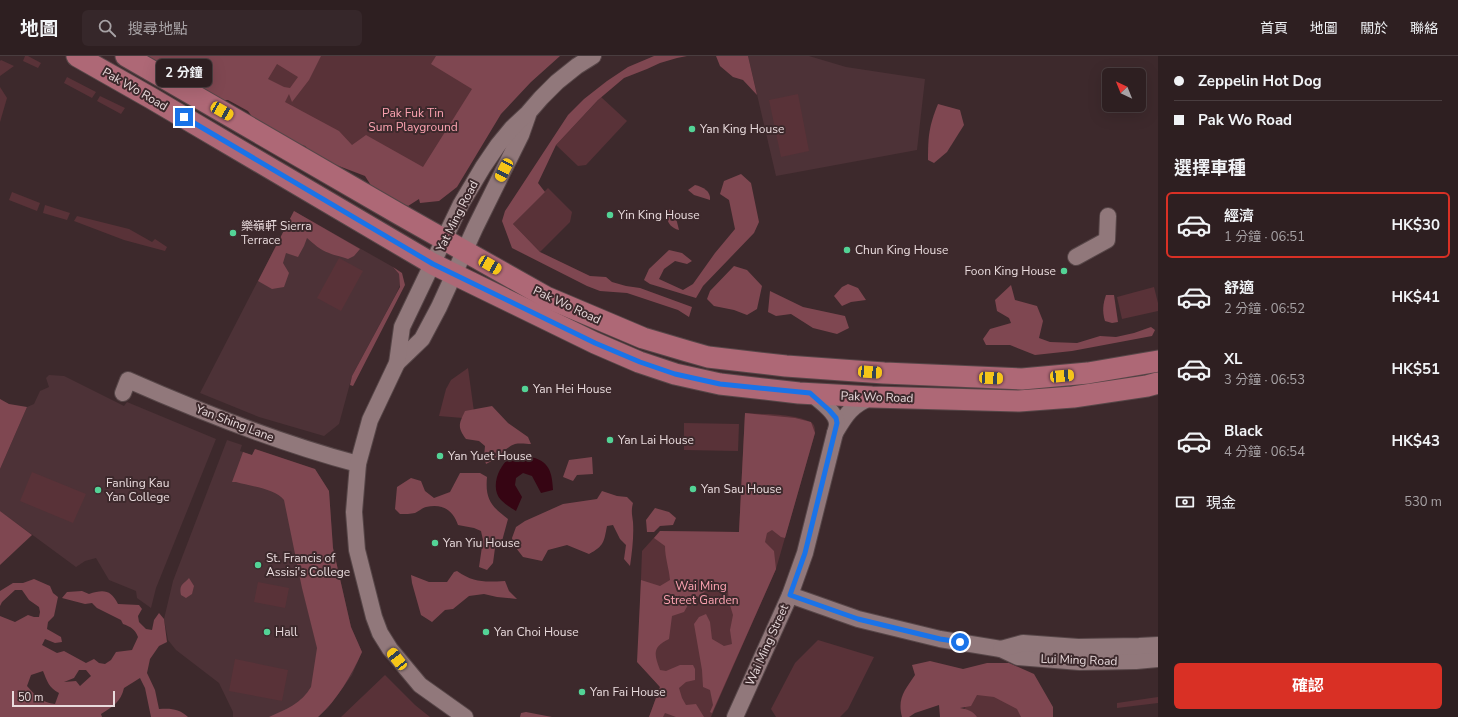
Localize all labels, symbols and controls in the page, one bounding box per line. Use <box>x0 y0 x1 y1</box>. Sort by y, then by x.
search box <box>82 10 362 46</box>
text: 地圖 <box>20 16 58 42</box>
icon: search <box>96 17 118 39</box>
text: 搜尋地點 <box>128 19 188 39</box>
text: 首頁 <box>1260 19 1288 38</box>
text: 地圖 <box>1310 19 1338 38</box>
text: 關於 <box>1360 19 1388 38</box>
text: 聯絡 <box>1410 19 1438 38</box>
callout: 2 分鐘 <box>156 59 212 87</box>
street label: Pak Wo Road <box>99 64 171 114</box>
text: 2 分鐘 <box>165 64 203 82</box>
north arrow <box>1102 68 1146 112</box>
map controls <box>1102 68 1146 112</box>
text: Zeppelin Hot Dog <box>1198 71 1322 91</box>
car <box>209 100 235 122</box>
park label: Pak Fuk Tin Sum Playground <box>368 105 458 135</box>
route end <box>175 108 193 126</box>
text: Pak Wo Road <box>1198 110 1292 130</box>
place label: Yan King House <box>699 121 784 137</box>
marker: Yan King House <box>687 124 697 134</box>
text: 選擇車種 <box>1174 156 1246 180</box>
car <box>493 157 515 183</box>
street label: Yat Ming Road <box>432 178 482 255</box>
text: 經濟 <box>1224 206 1254 226</box>
place label: Yin King House <box>617 207 700 223</box>
icon: car <box>1176 207 1212 243</box>
marker: Yin King House <box>605 210 615 220</box>
text: HK$30 <box>1391 215 1440 235</box>
place label: 樂嶺軒 Sierra Terrace <box>241 218 312 248</box>
marker: 樂嶺軒 Sierra Terrace <box>228 228 238 238</box>
text: 1 分鐘 · 06:51 <box>1224 228 1305 246</box>
place label: Chun King House <box>855 242 948 258</box>
marker: Chun King House <box>842 245 852 255</box>
car <box>477 254 503 276</box>
place label: Foon King House <box>965 263 1056 279</box>
marker: Foon King House <box>1059 266 1069 276</box>
text: 舒適 <box>1224 278 1254 298</box>
icon: car <box>1176 279 1212 315</box>
street label: Pak Wo Road <box>531 282 603 328</box>
text: HK$41 <box>1391 287 1440 307</box>
text: 2 分鐘 · 06:52 <box>1224 300 1305 318</box>
text: XL <box>1224 349 1243 369</box>
icon: car <box>1176 351 1212 387</box>
text: HK$51 <box>1391 359 1440 379</box>
car <box>858 365 882 379</box>
car <box>1050 369 1074 383</box>
car <box>979 371 1003 385</box>
text: 3 分鐘 · 06:53 <box>1224 371 1305 389</box>
place label: Yan Hei House <box>532 381 612 397</box>
marker: Yan Hei House <box>520 384 530 394</box>
street label: Pak Wo Road <box>840 388 914 406</box>
street label: Yan Shing Lane <box>193 400 276 445</box>
text: Black <box>1224 421 1262 441</box>
icon: car <box>1176 423 1212 459</box>
text: HK$43 <box>1391 431 1440 451</box>
place label: Yan Lai House <box>617 432 694 448</box>
marker: Yan Lai House <box>605 435 615 445</box>
text: 4 分鐘 · 06:54 <box>1224 443 1305 461</box>
place label: Yan Yuet House <box>447 448 532 464</box>
marker: Yan Yuet House <box>435 451 445 461</box>
place label: Fanling Kau Yan College <box>105 475 170 505</box>
place label: Yan Sau House <box>700 481 782 497</box>
marker: Yan Sau House <box>688 484 698 494</box>
marker: Fanling Kau Yan College <box>93 485 103 495</box>
icon: cash <box>1174 491 1196 513</box>
text: 現金 <box>1206 493 1236 513</box>
text: 530 m <box>1404 493 1442 511</box>
place label: Yan Yiu House <box>442 535 520 551</box>
marker: Yan Yiu House <box>430 538 440 548</box>
place label: St. Francis of Assisi's College <box>266 550 350 580</box>
marker: St. Francis of Assisi's College <box>253 560 263 570</box>
park label: Wai Ming Street Garden <box>663 578 739 608</box>
street label: Wai Ming Street <box>742 601 792 688</box>
place label: Hall <box>275 624 298 640</box>
place label: Yan Choi House <box>493 624 579 640</box>
marker: Hall <box>262 627 272 637</box>
marker: Yan Choi House <box>481 627 491 637</box>
route start <box>951 633 969 651</box>
car <box>385 646 409 672</box>
street label: Lui Ming Road <box>1040 651 1118 669</box>
button: 確認 <box>1174 663 1442 709</box>
place label: Yan Fai House <box>589 684 666 700</box>
marker: Yan Fai House <box>577 687 587 697</box>
scale bar <box>12 689 115 708</box>
text: 50 m <box>18 690 43 705</box>

